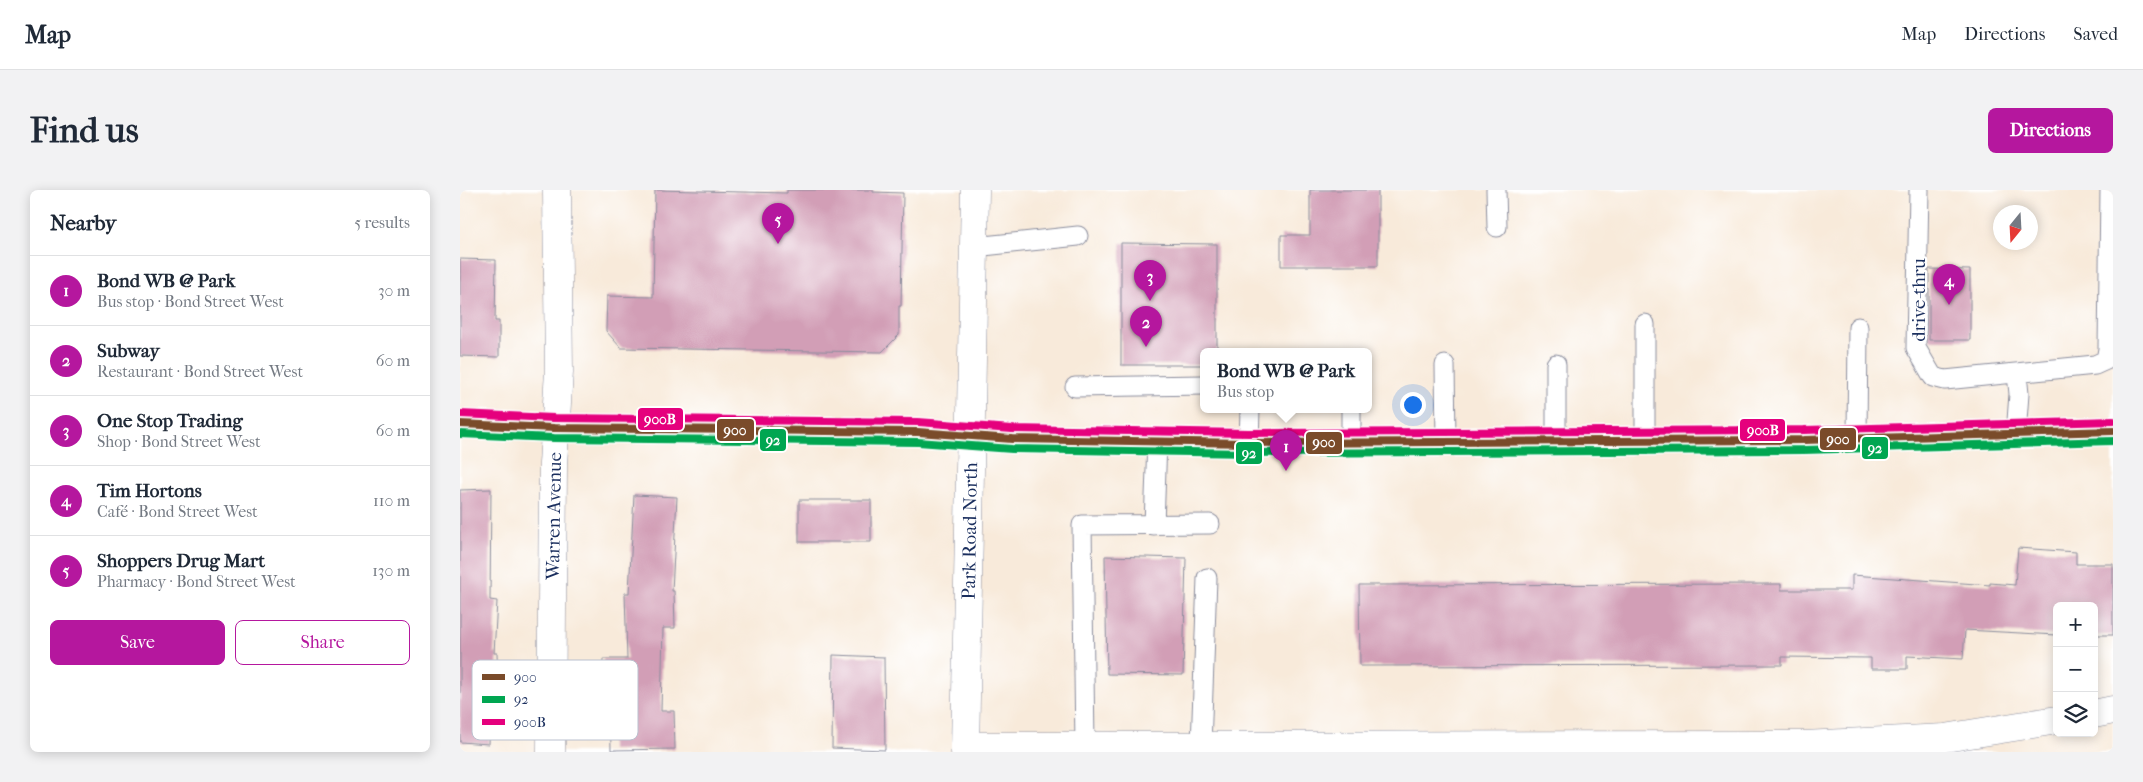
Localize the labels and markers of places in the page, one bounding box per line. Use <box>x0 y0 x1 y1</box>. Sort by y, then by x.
pin: 5 <box>762 203 794 244</box>
pin: 3 <box>1134 260 1166 301</box>
pin: 4 <box>1933 264 1965 305</box>
pin: 2 <box>1130 306 1162 347</box>
pin: 1 <box>1270 430 1302 471</box>

